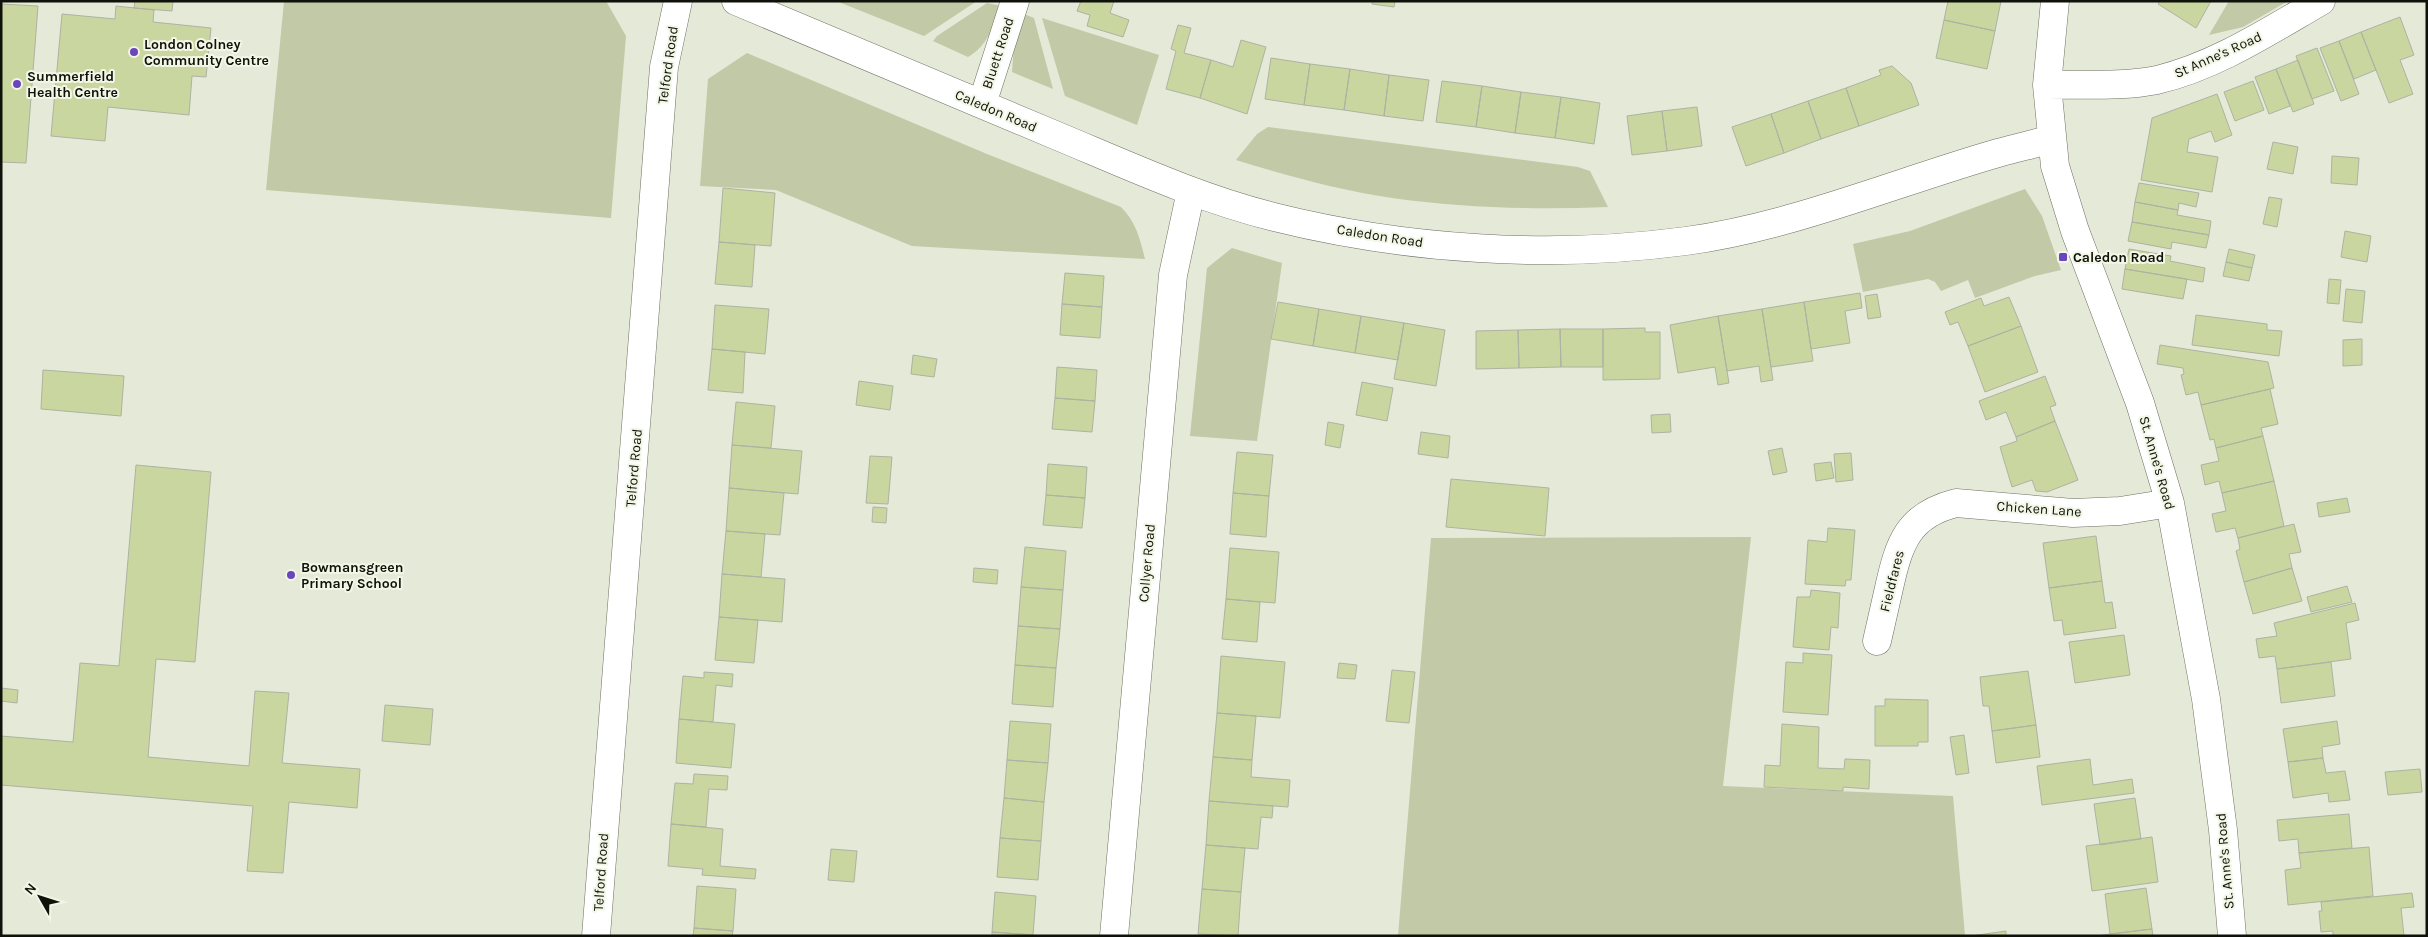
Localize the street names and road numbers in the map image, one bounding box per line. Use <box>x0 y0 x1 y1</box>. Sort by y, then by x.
street label: Bluett Road <box>978 15 1018 91</box>
street label: Telford Road <box>654 25 682 105</box>
street label: St Anne's Road <box>2172 28 2264 82</box>
street label: Caledon Road <box>952 86 1040 136</box>
street label: Caledon Road <box>1336 221 1424 251</box>
street label: St. Anne's Road <box>2136 414 2178 512</box>
street label: Telford Road <box>622 428 646 508</box>
street label: Chicken Lane <box>1996 498 2082 520</box>
street label: Collyer Road <box>1135 523 1159 603</box>
street label: Fieldfares <box>1876 548 1908 614</box>
street label: St. Anne's Road <box>2212 812 2238 910</box>
street label: Telford Road <box>590 832 612 912</box>

